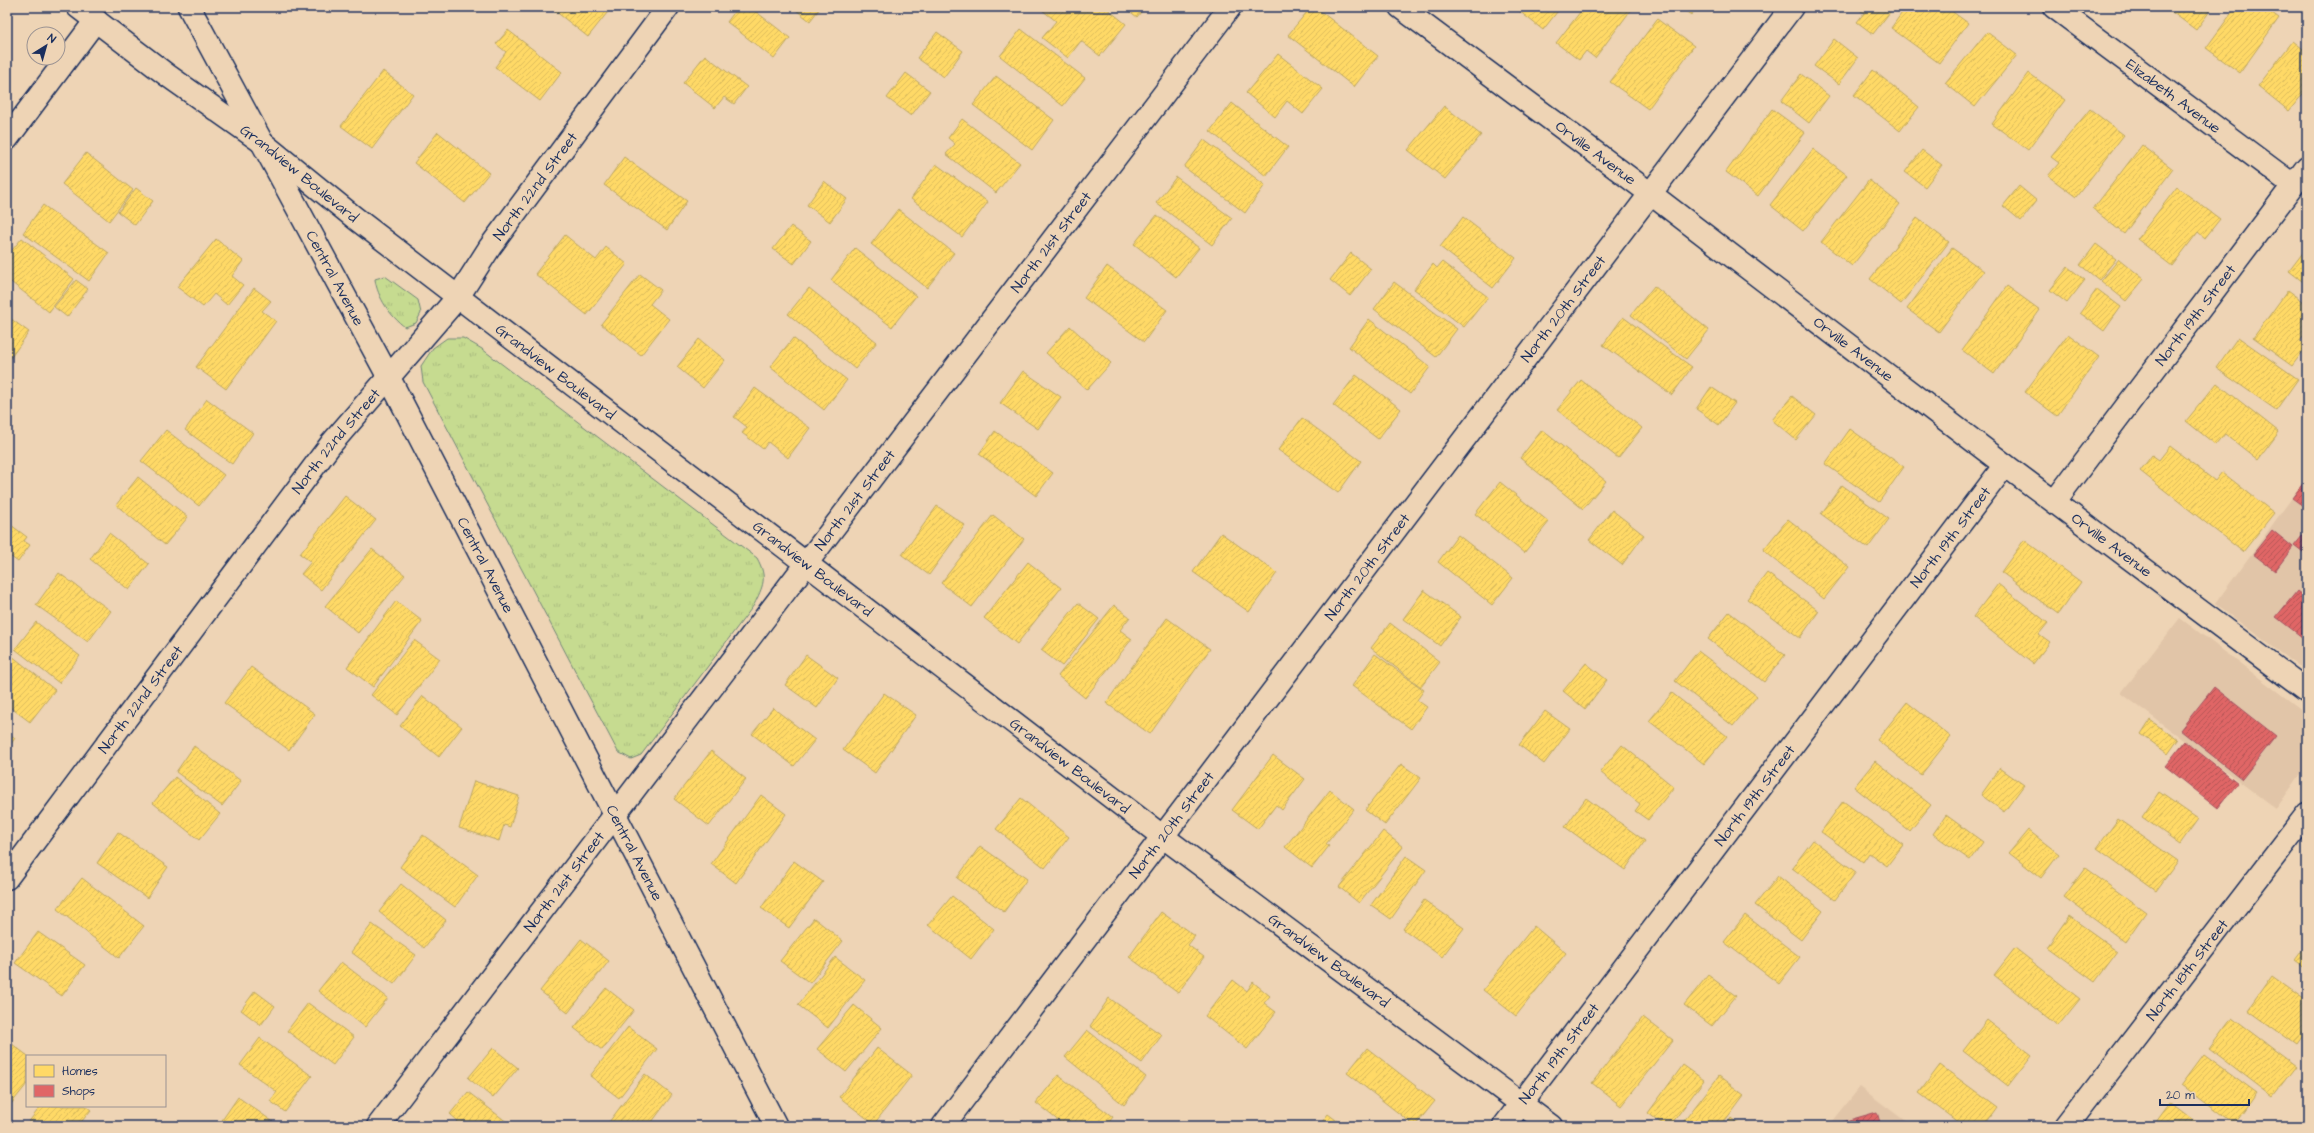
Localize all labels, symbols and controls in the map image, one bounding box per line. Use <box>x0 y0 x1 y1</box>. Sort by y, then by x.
north arrow <box>26 26 66 66</box>
text: N <box>44 30 59 47</box>
street label: Elizabeth Avenue <box>2121 54 2225 139</box>
street label: Orville Avenue <box>1551 116 1640 190</box>
street label: Grandview Boulevard <box>236 120 363 228</box>
street label: North 22nd Street <box>488 128 583 245</box>
street label: North 21st Street <box>1006 187 1097 297</box>
street label: Central Avenue <box>301 227 369 330</box>
street label: North 20th Street <box>1516 251 1611 367</box>
street label: North 19th Street <box>2151 260 2241 370</box>
street label: Orville Avenue <box>1809 312 1898 387</box>
street label: Grandview Boulevard <box>491 319 620 425</box>
street label: North 22nd Street <box>287 384 385 498</box>
street label: North 21st Street <box>810 445 900 555</box>
street label: North 19th Street <box>1906 482 1996 592</box>
street label: Orville Avenue <box>2067 508 2156 582</box>
street label: North 20th Street <box>1320 509 1415 625</box>
street label: Central Avenue <box>452 514 519 617</box>
street label: Grandview Boulevard <box>748 516 877 622</box>
street label: North 22nd Street <box>93 641 188 758</box>
street label: Grandview Boulevard <box>1005 713 1135 819</box>
street label: North 19th Street <box>1710 741 1800 851</box>
street label: North 20th Street <box>1124 767 1219 883</box>
street label: Central Avenue <box>601 801 668 905</box>
street label: North 21st Street <box>519 827 610 937</box>
street label: Grandview Boulevard <box>1264 909 1394 1013</box>
street label: North 18th Street <box>2142 915 2233 1025</box>
street label: North 19th Street <box>1514 999 1605 1109</box>
legend <box>26 1055 166 1107</box>
text: Homes <box>62 1063 98 1080</box>
scale bar <box>2160 1081 2249 1107</box>
text: Shops <box>62 1083 95 1100</box>
text: 20 m <box>2166 1087 2195 1104</box>

